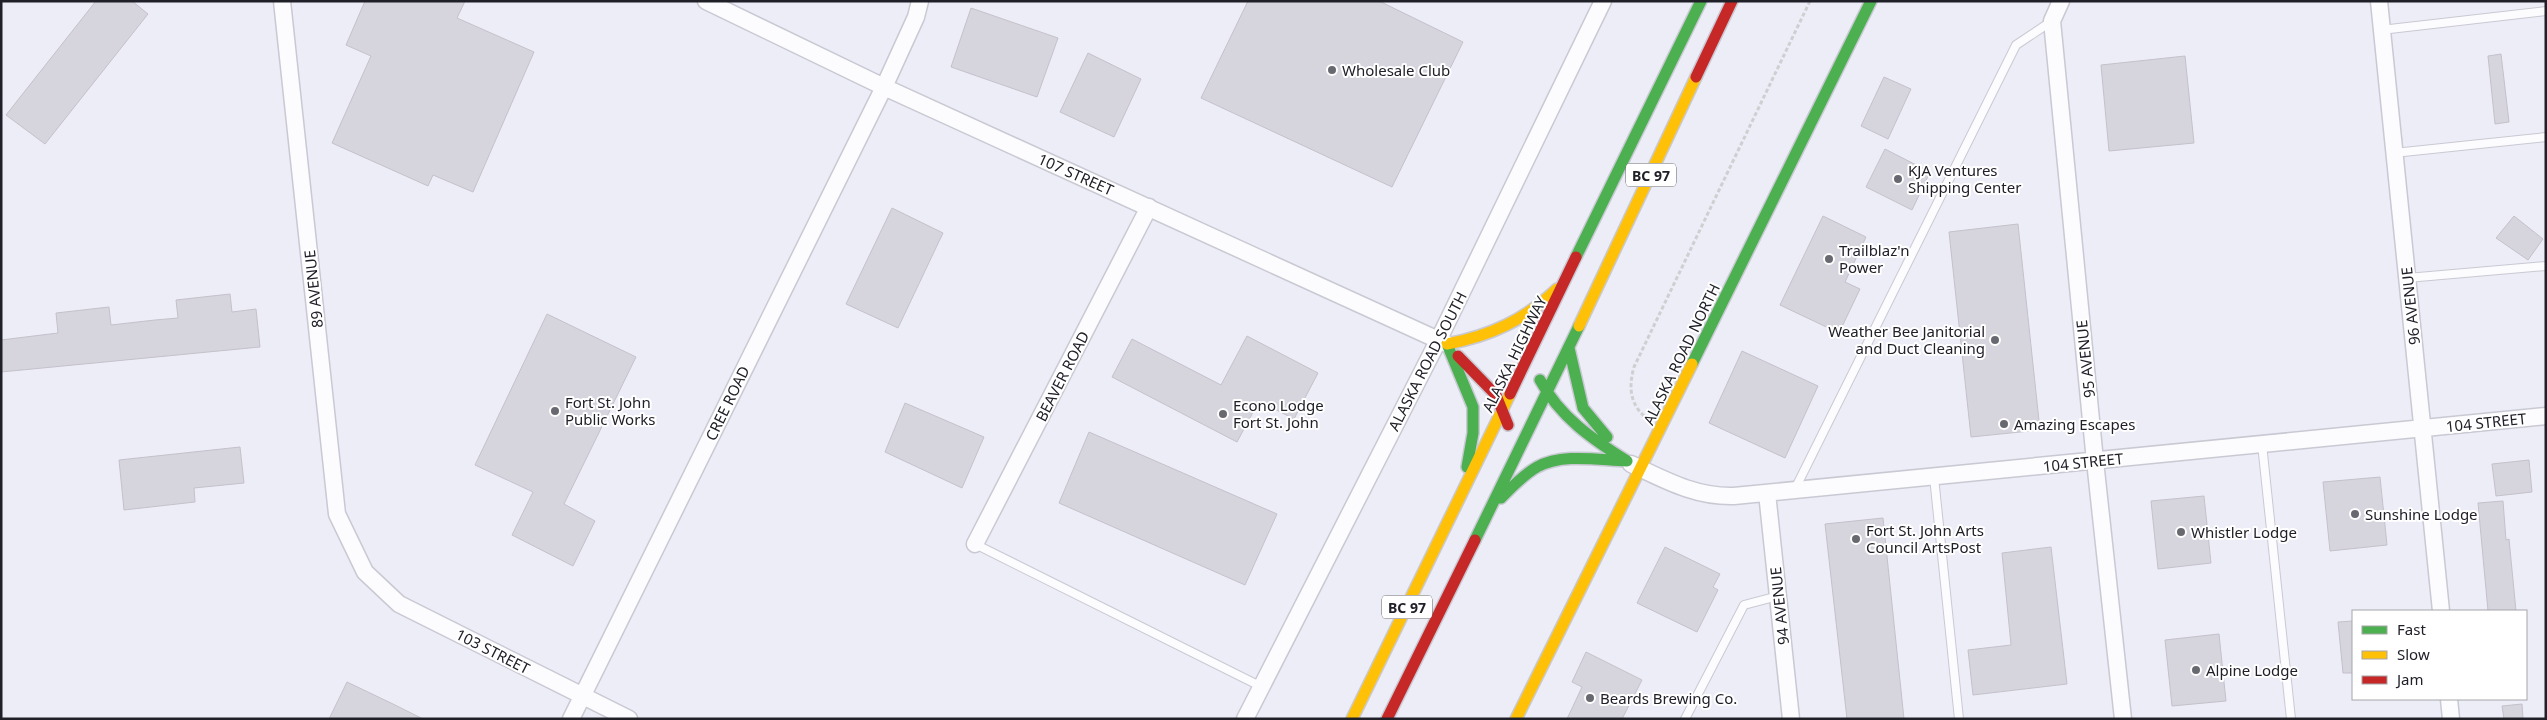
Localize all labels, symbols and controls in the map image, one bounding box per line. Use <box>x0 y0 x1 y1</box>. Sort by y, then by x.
place label: Wholesale Club <box>1342 60 1450 80</box>
marker: Wholesale Club <box>1326 64 1338 76</box>
street label: 107 STREET <box>1035 148 1117 200</box>
place label: KJA Ventures Shipping Center <box>1908 160 2021 197</box>
road number: BC 97 <box>1626 164 1676 186</box>
marker: KJA Ventures Shipping Center <box>1892 173 1904 185</box>
place label: Trailblaz'n Power <box>1839 240 1909 277</box>
street label: 89 AVENUE <box>299 249 327 329</box>
marker: Trailblaz'n Power <box>1823 253 1835 265</box>
street label: 96 AVENUE <box>2396 266 2424 346</box>
street label: ALASKA ROAD NORTH <box>1638 280 1724 428</box>
street label: ALASKA ROAD SOUTH <box>1383 288 1471 434</box>
street label: ALASKA HIGHWAY <box>1477 292 1551 415</box>
street label: 95 AVENUE <box>2071 319 2099 399</box>
place label: Weather Bee Janitorial and Duct Cleaning <box>1828 321 1985 358</box>
street label: BEAVER ROAD <box>1031 327 1093 425</box>
marker: Weather Bee Janitorial and Duct Cleaning <box>1989 334 2001 346</box>
street label: CREE ROAD <box>700 362 754 444</box>
place label: Fort St. John Public Works <box>565 392 656 429</box>
place label: Econo Lodge Fort St. John <box>1233 395 1324 432</box>
marker: Fort St. John Public Works <box>549 405 561 417</box>
marker: Econo Lodge Fort St. John <box>1217 408 1229 420</box>
street label: 104 STREET <box>2445 408 2528 436</box>
place label: Amazing Escapes <box>2014 414 2135 434</box>
marker: Amazing Escapes <box>1998 418 2010 430</box>
street label: 104 STREET <box>2042 448 2125 476</box>
place label: Sunshine Lodge <box>2365 504 2478 524</box>
marker: Sunshine Lodge <box>2349 508 2361 520</box>
place label: Fort St. John Arts Council ArtsPost <box>1866 520 1984 557</box>
place label: Whistler Lodge <box>2191 522 2297 542</box>
marker: Whistler Lodge <box>2175 526 2187 538</box>
marker: Fort St. John Arts Council ArtsPost <box>1850 533 1862 545</box>
street label: 94 AVENUE <box>1765 566 1793 646</box>
road number: BC 97 <box>1382 596 1432 618</box>
legend <box>2352 610 2527 700</box>
text: Fast <box>2397 619 2426 639</box>
street label: 103 STREET <box>453 624 534 678</box>
text: Slow <box>2397 644 2430 664</box>
place label: Alpine Lodge <box>2206 660 2298 680</box>
marker: Alpine Lodge <box>2190 664 2202 676</box>
text: Jam <box>2395 669 2424 689</box>
place label: Beards Brewing Co. <box>1600 688 1737 708</box>
marker: Beards Brewing Co. <box>1584 692 1596 704</box>

